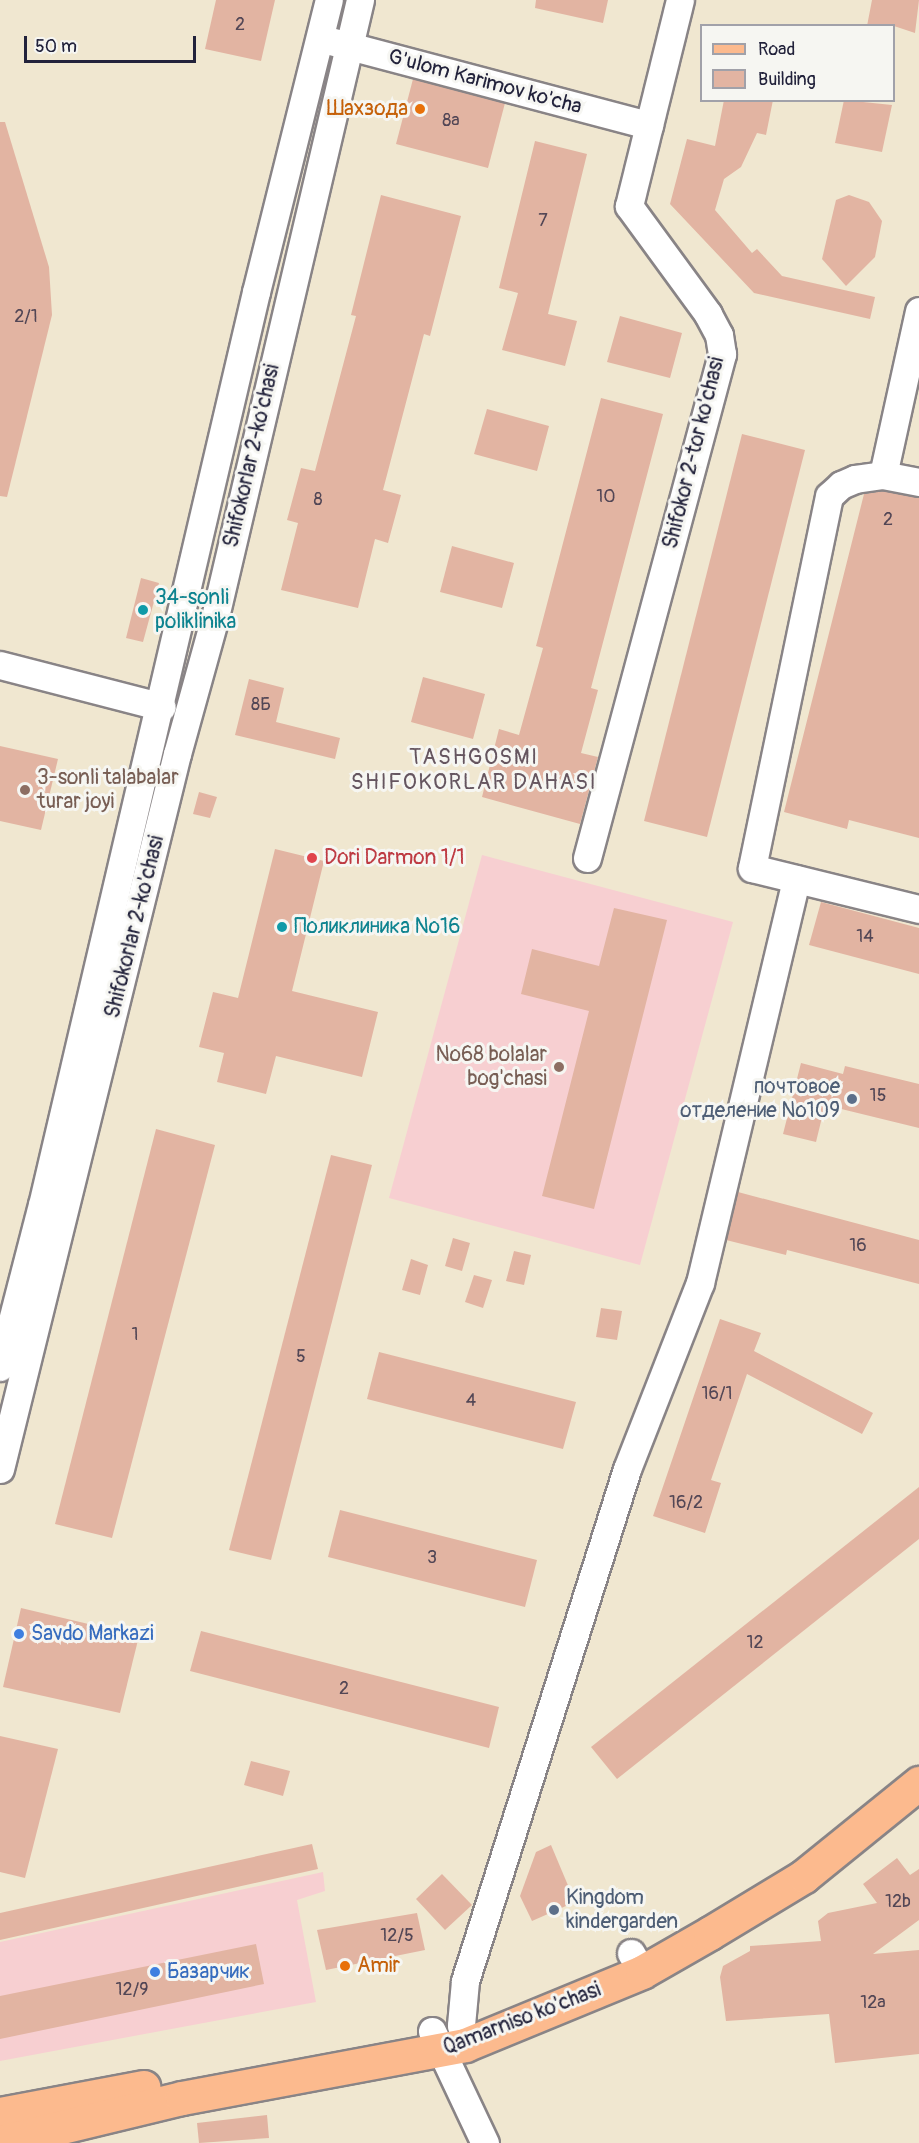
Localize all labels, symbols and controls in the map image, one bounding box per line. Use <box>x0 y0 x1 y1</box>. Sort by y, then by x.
house number: 2 <box>235 14 245 36</box>
scale bar <box>27 24 200 62</box>
legend <box>700 24 895 102</box>
text: 50 m <box>35 35 77 58</box>
text: Road <box>758 38 795 61</box>
street label: G'ulom Karimov ko'cha <box>386 44 584 120</box>
text: Building <box>758 68 816 91</box>
place label: Шахзода <box>327 96 408 122</box>
marker: Шахзода <box>413 102 427 116</box>
house number: 8a <box>442 110 460 132</box>
house number: 7 <box>538 210 548 232</box>
house number: 2/1 <box>14 306 38 328</box>
street label: Shifokor 2-tor ko'chasi <box>658 354 730 552</box>
street label: Shifokorlar 2-ko'chasi <box>219 362 285 550</box>
house number: 10 <box>596 486 616 508</box>
house number: 8 <box>313 489 323 511</box>
house number: 2 <box>883 509 893 531</box>
place label: 34-sonli poliklinika <box>155 585 236 635</box>
marker: 34-sonli poliklinika <box>136 603 150 617</box>
house number: 8Б <box>251 694 271 716</box>
district label: TASHGOSMI SHIFOKORLAR DAHASI <box>351 744 597 796</box>
place label: 3-sonli talabalar turar joyi <box>37 765 179 815</box>
marker: 3-sonli talabalar turar joyi <box>18 783 32 797</box>
street label: Shifokorlar 2-ko'chasi <box>100 833 170 1021</box>
place label: Dori Darmon 1/1 <box>324 845 465 871</box>
marker: Dori Darmon 1/1 <box>305 851 319 865</box>
place label: Поликлиника №16 <box>294 914 460 940</box>
marker: Поликлиника №16 <box>275 920 289 934</box>
house number: 14 <box>856 926 874 948</box>
place label: №68 bolalar bog'chasi <box>436 1042 547 1092</box>
marker: №68 bolalar bog'chasi <box>552 1060 566 1074</box>
place label: почтовое отделение №109 <box>680 1074 840 1124</box>
house number: 15 <box>870 1085 886 1107</box>
marker: почтовое отделение №109 <box>845 1092 859 1106</box>
house number: 16 <box>849 1235 867 1257</box>
house number: 1 <box>131 1324 139 1346</box>
house number: 5 <box>296 1346 306 1368</box>
house number: 16/1 <box>701 1383 733 1405</box>
house number: 4 <box>466 1390 476 1412</box>
house number: 16/2 <box>669 1492 703 1514</box>
house number: 3 <box>427 1547 437 1569</box>
place label: Savdo Markazi <box>31 1621 154 1647</box>
marker: Savdo Markazi <box>12 1627 26 1641</box>
house number: 12 <box>746 1632 764 1654</box>
house number: 2 <box>339 1678 349 1700</box>
place label: Kingdom kindergarden <box>566 1885 678 1935</box>
house number: 12b <box>885 1891 911 1913</box>
marker: Kingdom kindergarden <box>547 1903 561 1917</box>
house number: 12/5 <box>380 1925 414 1947</box>
place label: Amir <box>357 1953 400 1979</box>
place label: Базарчик <box>167 1959 250 1985</box>
marker: Amir <box>338 1959 352 1973</box>
marker: Базарчик <box>148 1965 162 1979</box>
street label: Qamarniso ko'chasi <box>440 1977 604 2061</box>
house number: 12/9 <box>116 1979 148 2001</box>
house number: 12а <box>860 1992 886 2014</box>

